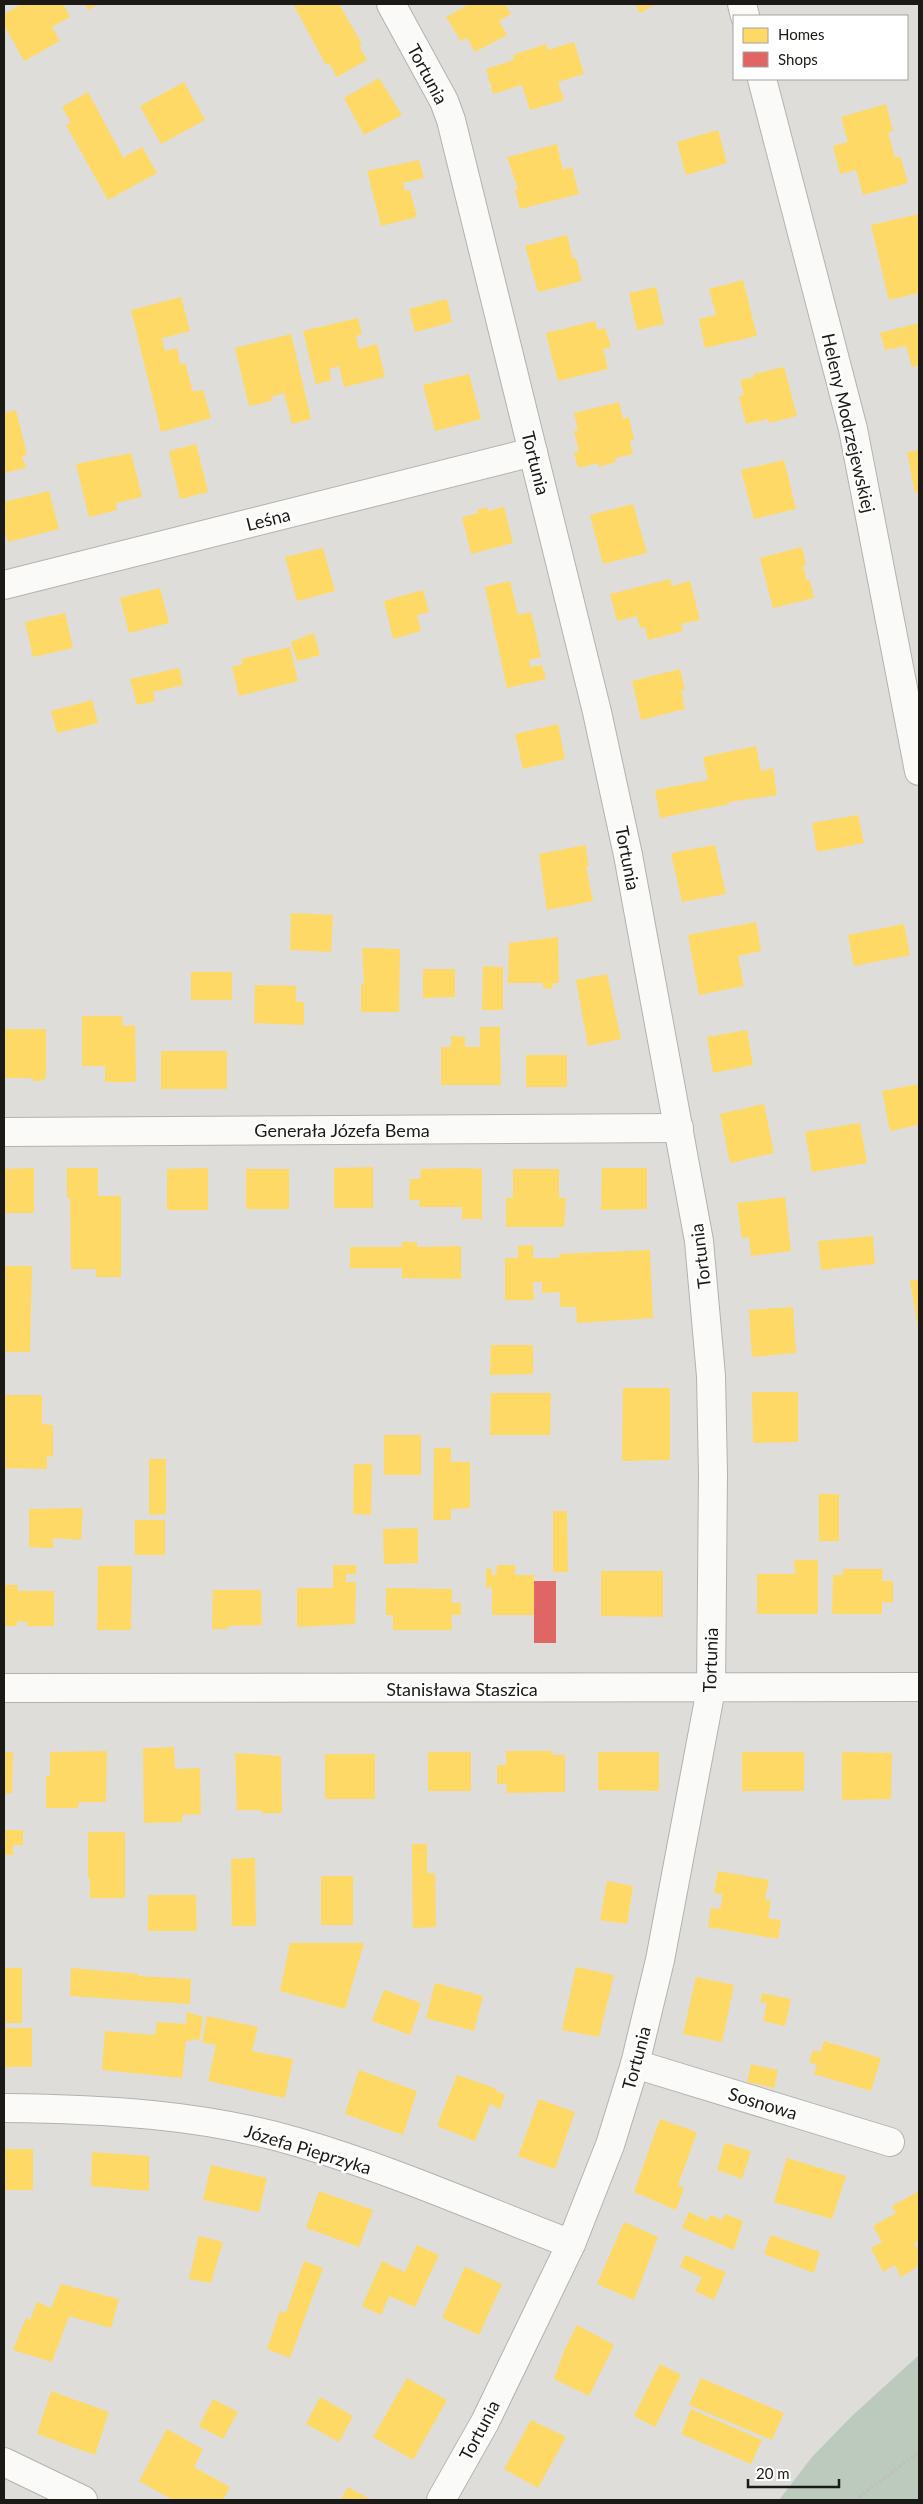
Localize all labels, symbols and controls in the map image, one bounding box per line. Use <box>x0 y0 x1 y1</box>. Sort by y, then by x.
legend <box>733 15 908 80</box>
text: Homes <box>778 25 824 43</box>
street label: Tortunia <box>403 40 453 108</box>
text: Shops <box>778 50 818 68</box>
street label: Heleny Modrzejewskiej <box>818 331 880 515</box>
street label: Tortunia <box>517 429 555 497</box>
street label: Leśna <box>244 503 292 535</box>
street label: Tortunia <box>611 824 645 892</box>
street label: Generała Józefa Bema <box>254 1119 430 1141</box>
street label: Tortunia <box>685 1222 715 1290</box>
street label: Tortunia <box>698 1627 722 1693</box>
street label: Stanisława Staszica <box>386 1678 538 1700</box>
street label: Tortunia <box>617 2024 655 2092</box>
street label: Sosnowa <box>726 2082 800 2124</box>
street label: Józefa Pieprzyka <box>242 2119 374 2179</box>
street label: Tortunia <box>454 2396 504 2464</box>
scale bar <box>748 2456 839 2488</box>
text: 20 m <box>756 2464 790 2482</box>

